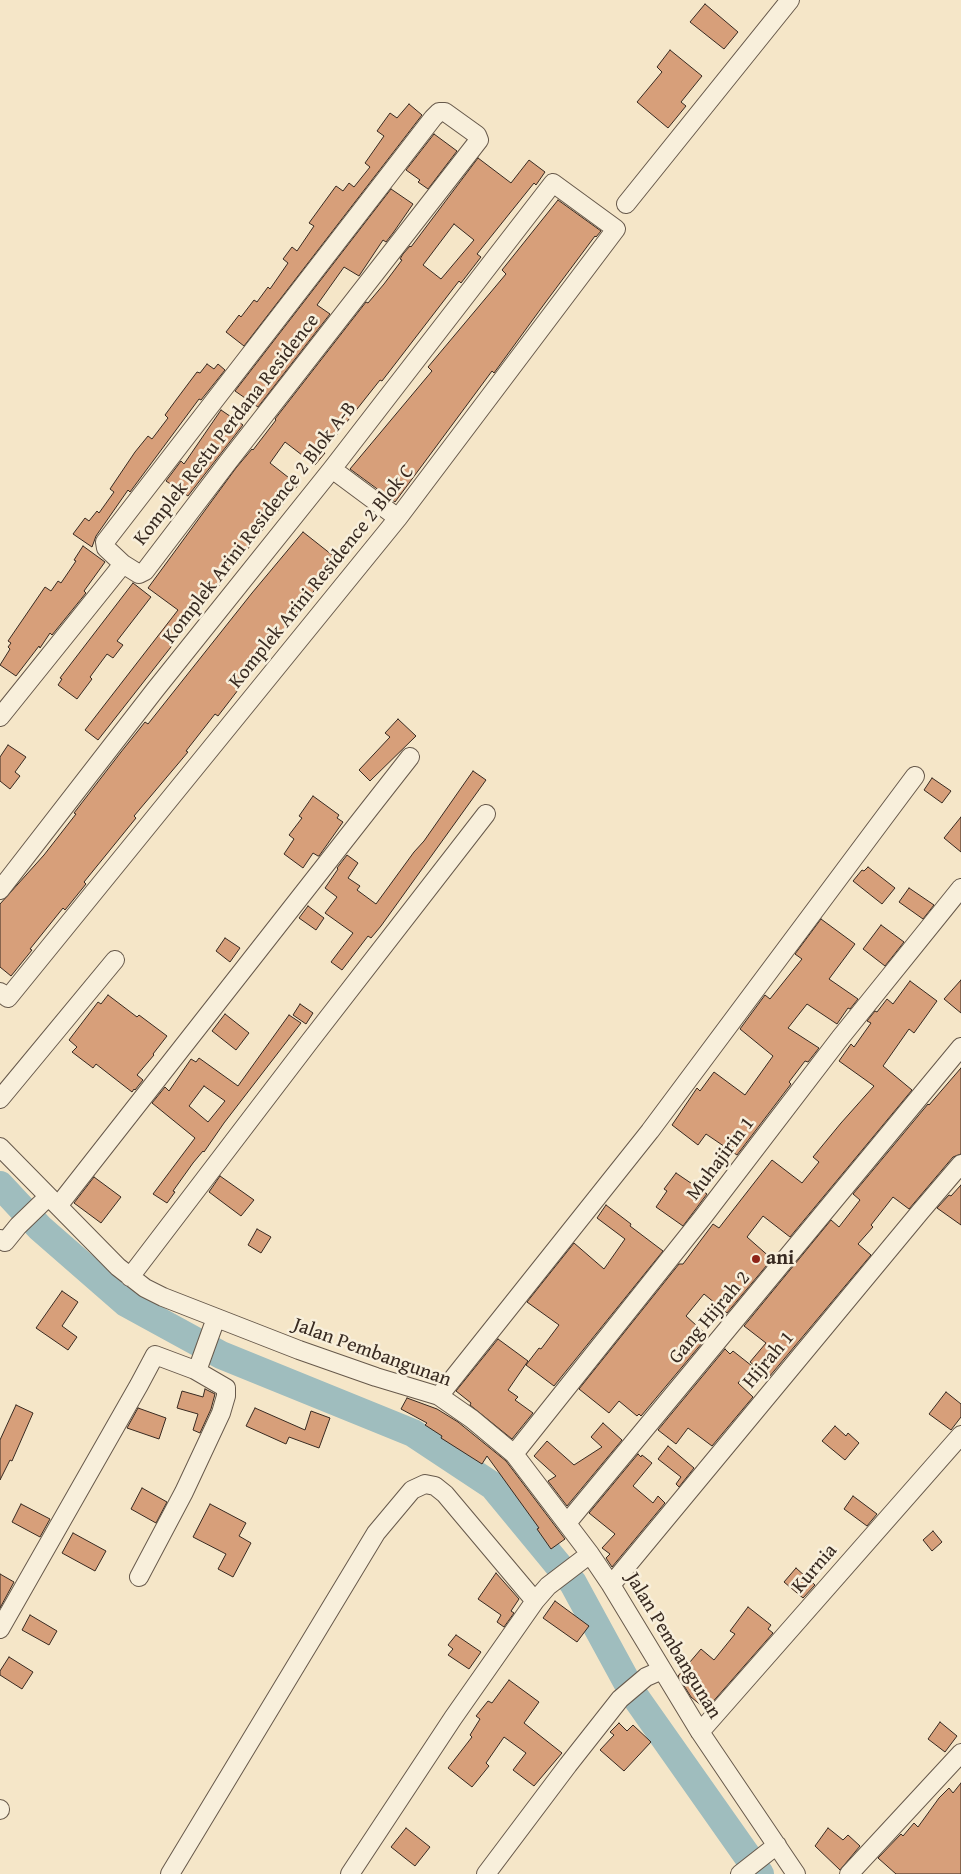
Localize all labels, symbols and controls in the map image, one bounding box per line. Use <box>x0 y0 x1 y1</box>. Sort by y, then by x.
street label: Komplek Restu Perdana Residence <box>129 309 325 551</box>
street label: Komplek Arini Residence 2 Blok A-B <box>158 397 362 649</box>
street label: Komplek Arini Residence 2 Blok C <box>224 460 420 694</box>
street label: Muhajirin 1 <box>682 1113 760 1205</box>
place label: ani <box>766 1247 794 1271</box>
marker: ani <box>750 1253 762 1265</box>
street label: Gang Hijrah 2 <box>664 1267 756 1369</box>
street label: Jalan Pembangunan <box>290 1313 454 1393</box>
street label: Hijrah 1 <box>738 1327 800 1393</box>
street label: Kurnia <box>787 1540 843 1598</box>
street label: Jalan Pembangunan <box>620 1568 726 1724</box>

